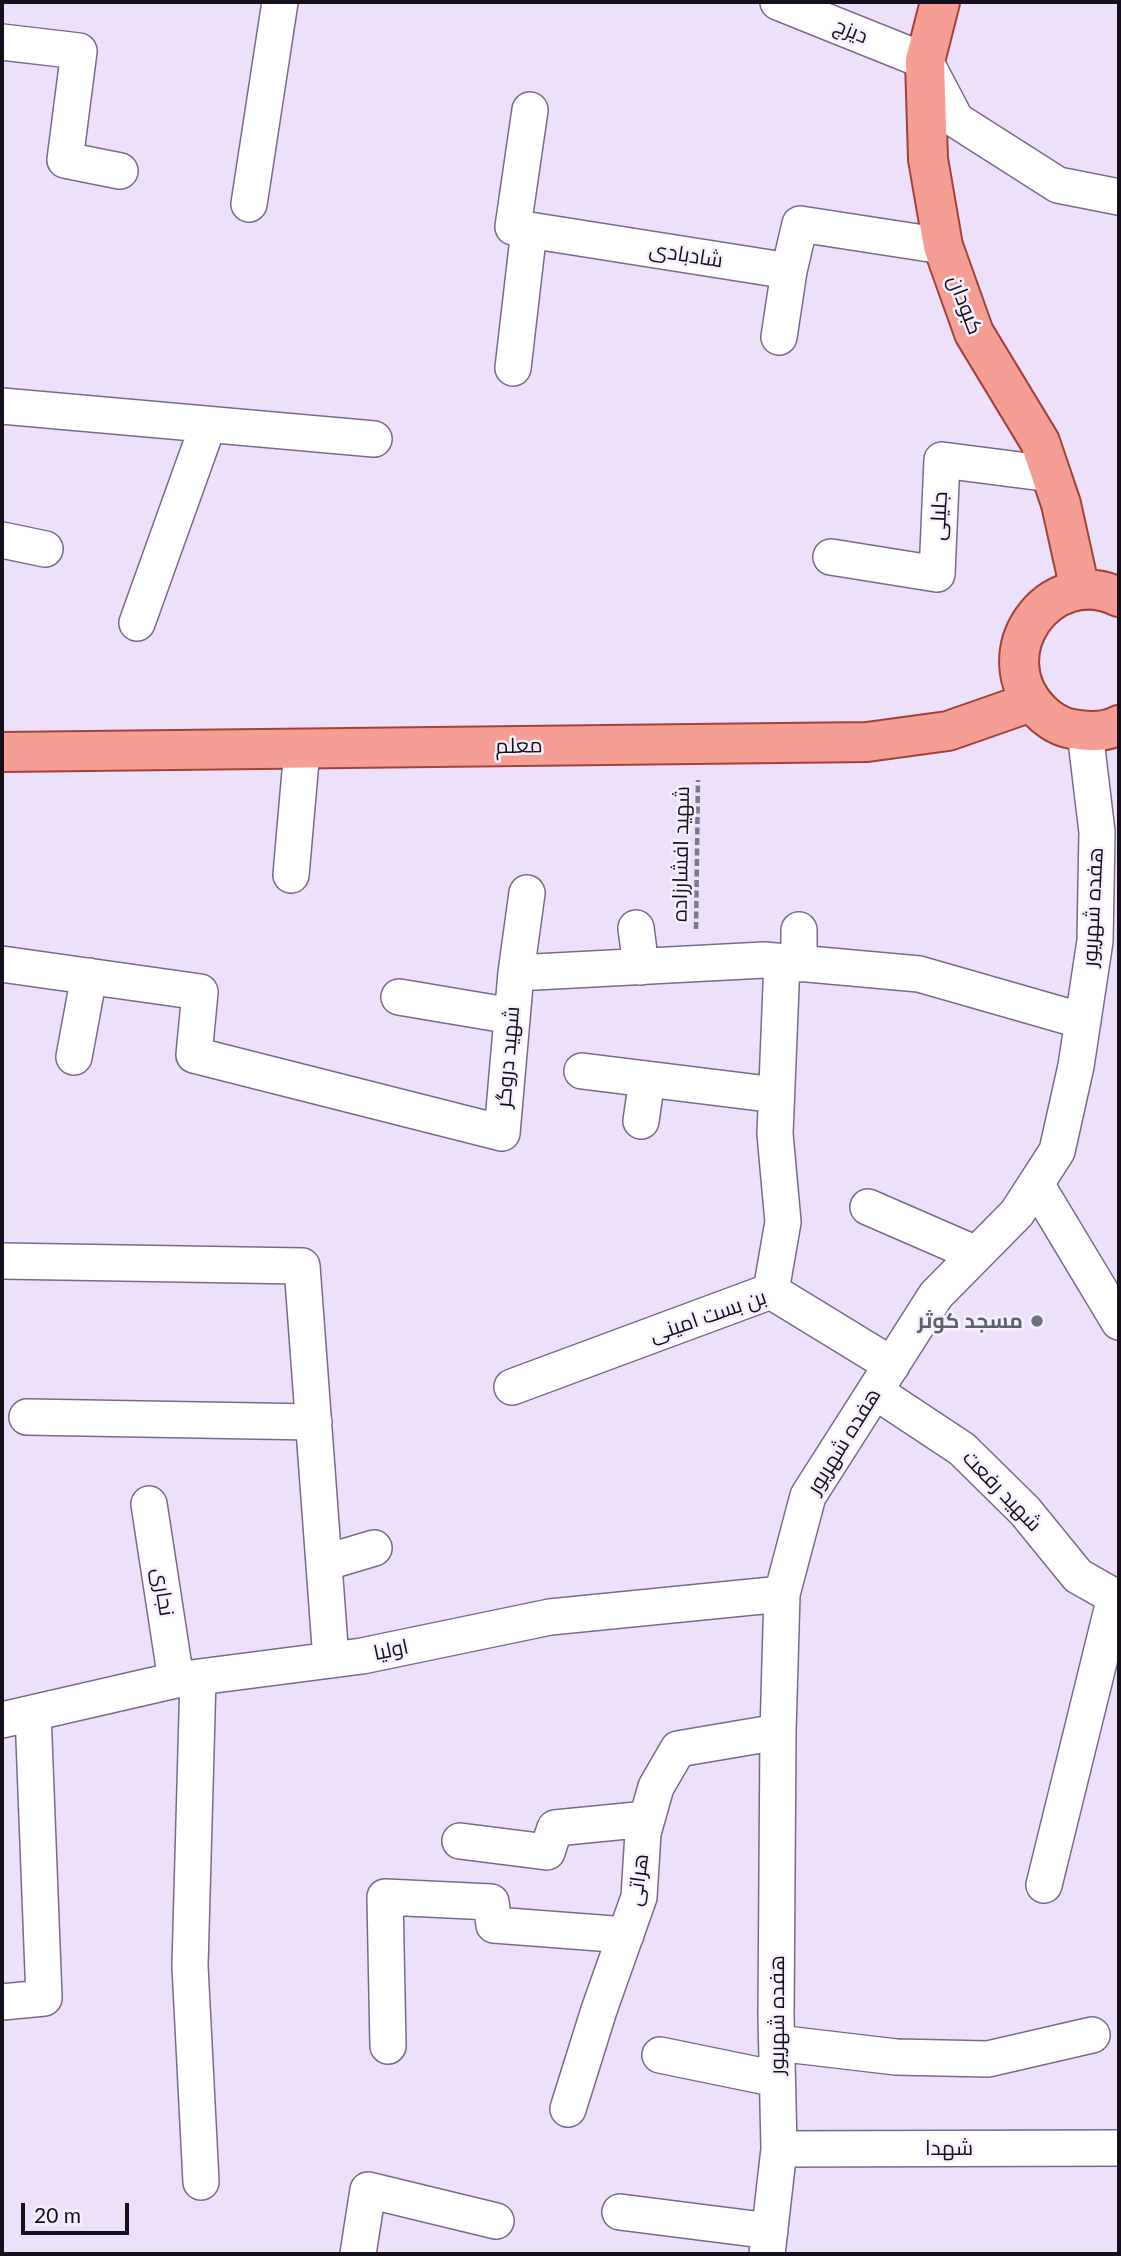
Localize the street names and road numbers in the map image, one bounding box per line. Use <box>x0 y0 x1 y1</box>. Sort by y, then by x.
street label: دیزج <box>830 13 872 49</box>
street label: شادبادی <box>647 237 725 273</box>
street label: کبودان <box>942 272 988 338</box>
street label: جلیلی <box>925 491 953 541</box>
street label: معلم <box>495 733 543 759</box>
street label: شهید افشارزاده <box>667 786 695 922</box>
street label: هفده شهریور <box>1077 847 1109 967</box>
street label: شهید دروگر <box>491 1005 525 1109</box>
street label: بن بست امینی <box>646 1284 770 1348</box>
street label: هفده شهریور <box>802 1384 886 1498</box>
street label: شهید رفعت <box>957 1445 1047 1537</box>
street label: نجاری <box>147 1566 179 1618</box>
street label: اولیا <box>371 1634 411 1666</box>
street label: هراتی <box>622 1852 654 1908</box>
street label: هفده شهریور <box>764 1955 790 2075</box>
street label: شهدا <box>925 2135 973 2161</box>

